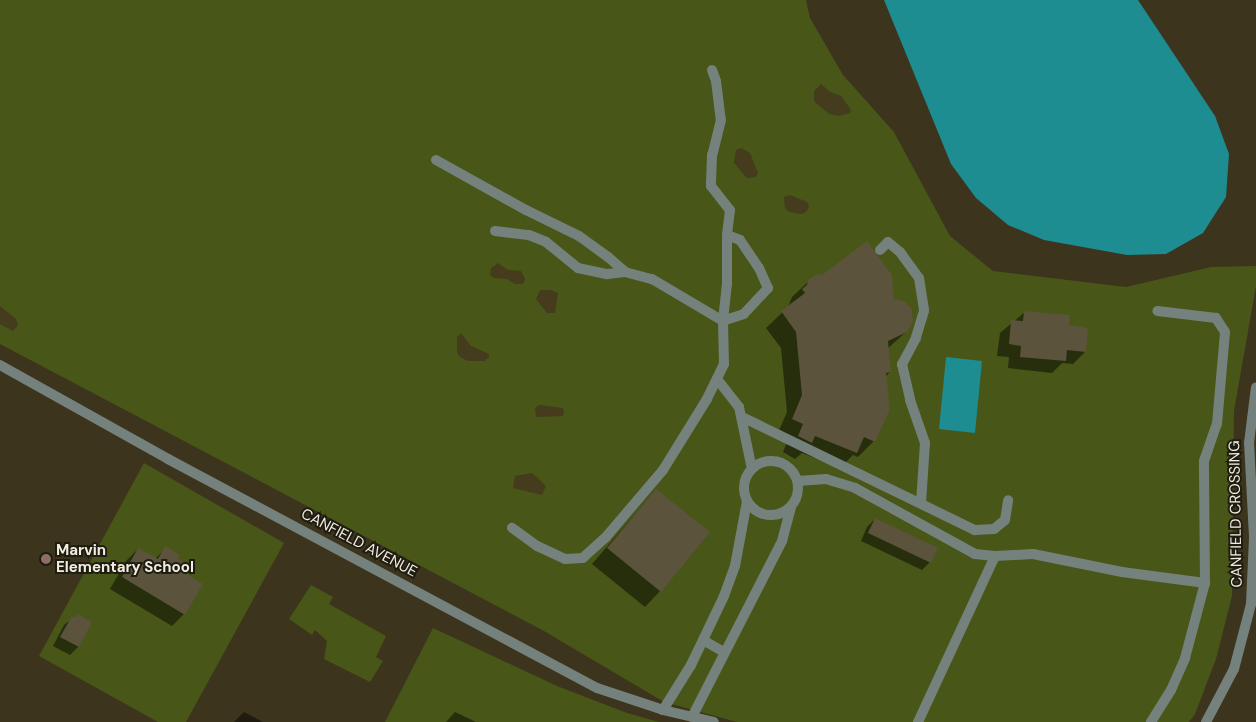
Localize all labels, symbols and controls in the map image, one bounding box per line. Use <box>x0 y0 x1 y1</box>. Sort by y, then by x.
street label: CANFIELD CROSSING <box>1226 440 1246 588</box>
street label: CANFIELD AVENUE <box>298 505 420 581</box>
place label: Marvin Elementary School <box>56 541 194 576</box>
marker: Marvin Elementary School <box>40 553 52 565</box>

